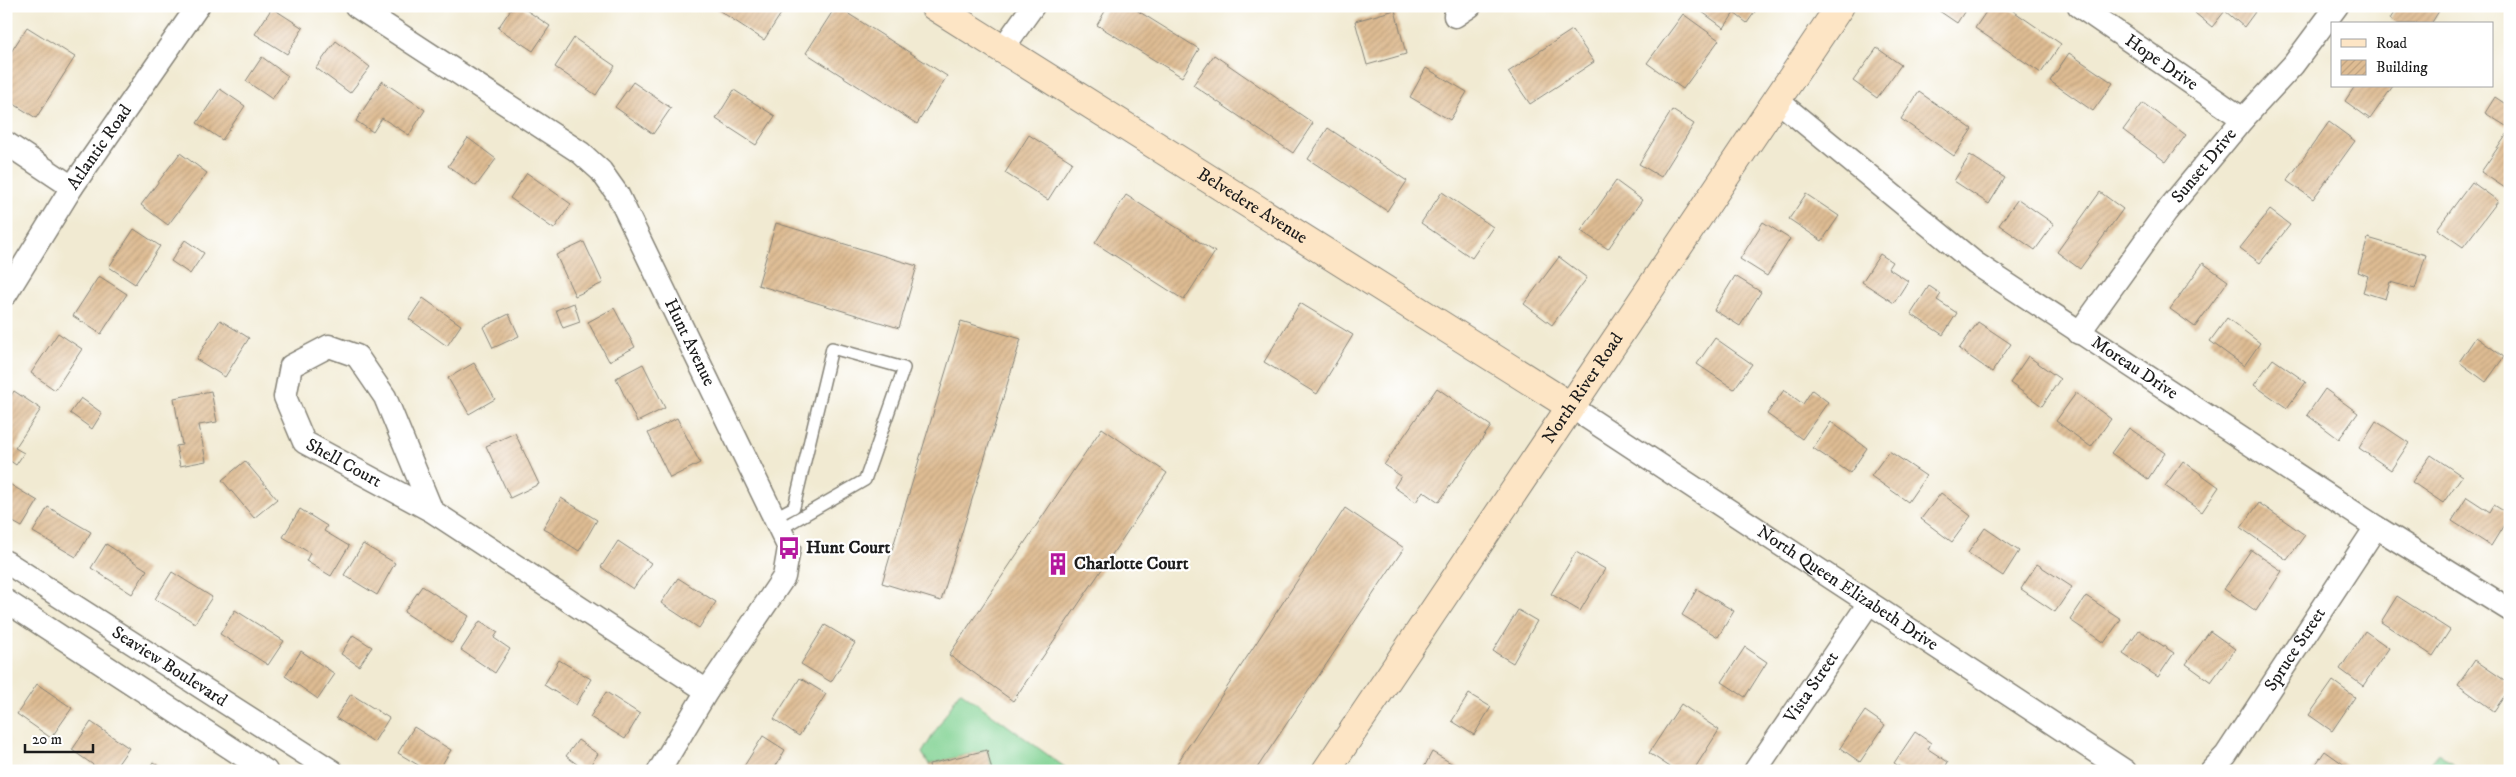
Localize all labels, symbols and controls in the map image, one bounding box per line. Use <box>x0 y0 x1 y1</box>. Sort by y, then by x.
legend <box>2331 22 2494 88</box>
street label: Hope Drive <box>2120 30 2202 96</box>
text: Road <box>2376 34 2408 53</box>
text: Building <box>2376 58 2428 77</box>
street label: Atlantic Road <box>62 100 137 194</box>
street label: Sunset Drive <box>2167 124 2242 208</box>
street label: Belvedere Avenue <box>1193 163 1311 249</box>
street label: Hunt Avenue <box>659 295 720 390</box>
street label: North River Road <box>1538 329 1628 448</box>
street label: Moreau Drive <box>2087 331 2182 405</box>
street label: Shell Court <box>302 434 385 493</box>
street label: North Queen Elizabeth Drive <box>1753 521 1942 656</box>
bus stop icon: Hunt Court <box>776 535 802 561</box>
place label: Hunt Court <box>806 537 891 559</box>
building icon: Charlotte Court <box>1045 551 1071 577</box>
place label: Charlotte Court <box>1074 553 1189 575</box>
street label: Spruce Street <box>2260 604 2331 696</box>
street label: Seaview Boulevard <box>107 622 231 712</box>
street label: Vista Street <box>1779 647 1844 728</box>
scale bar <box>25 722 92 754</box>
text: 20 m <box>32 730 62 749</box>

